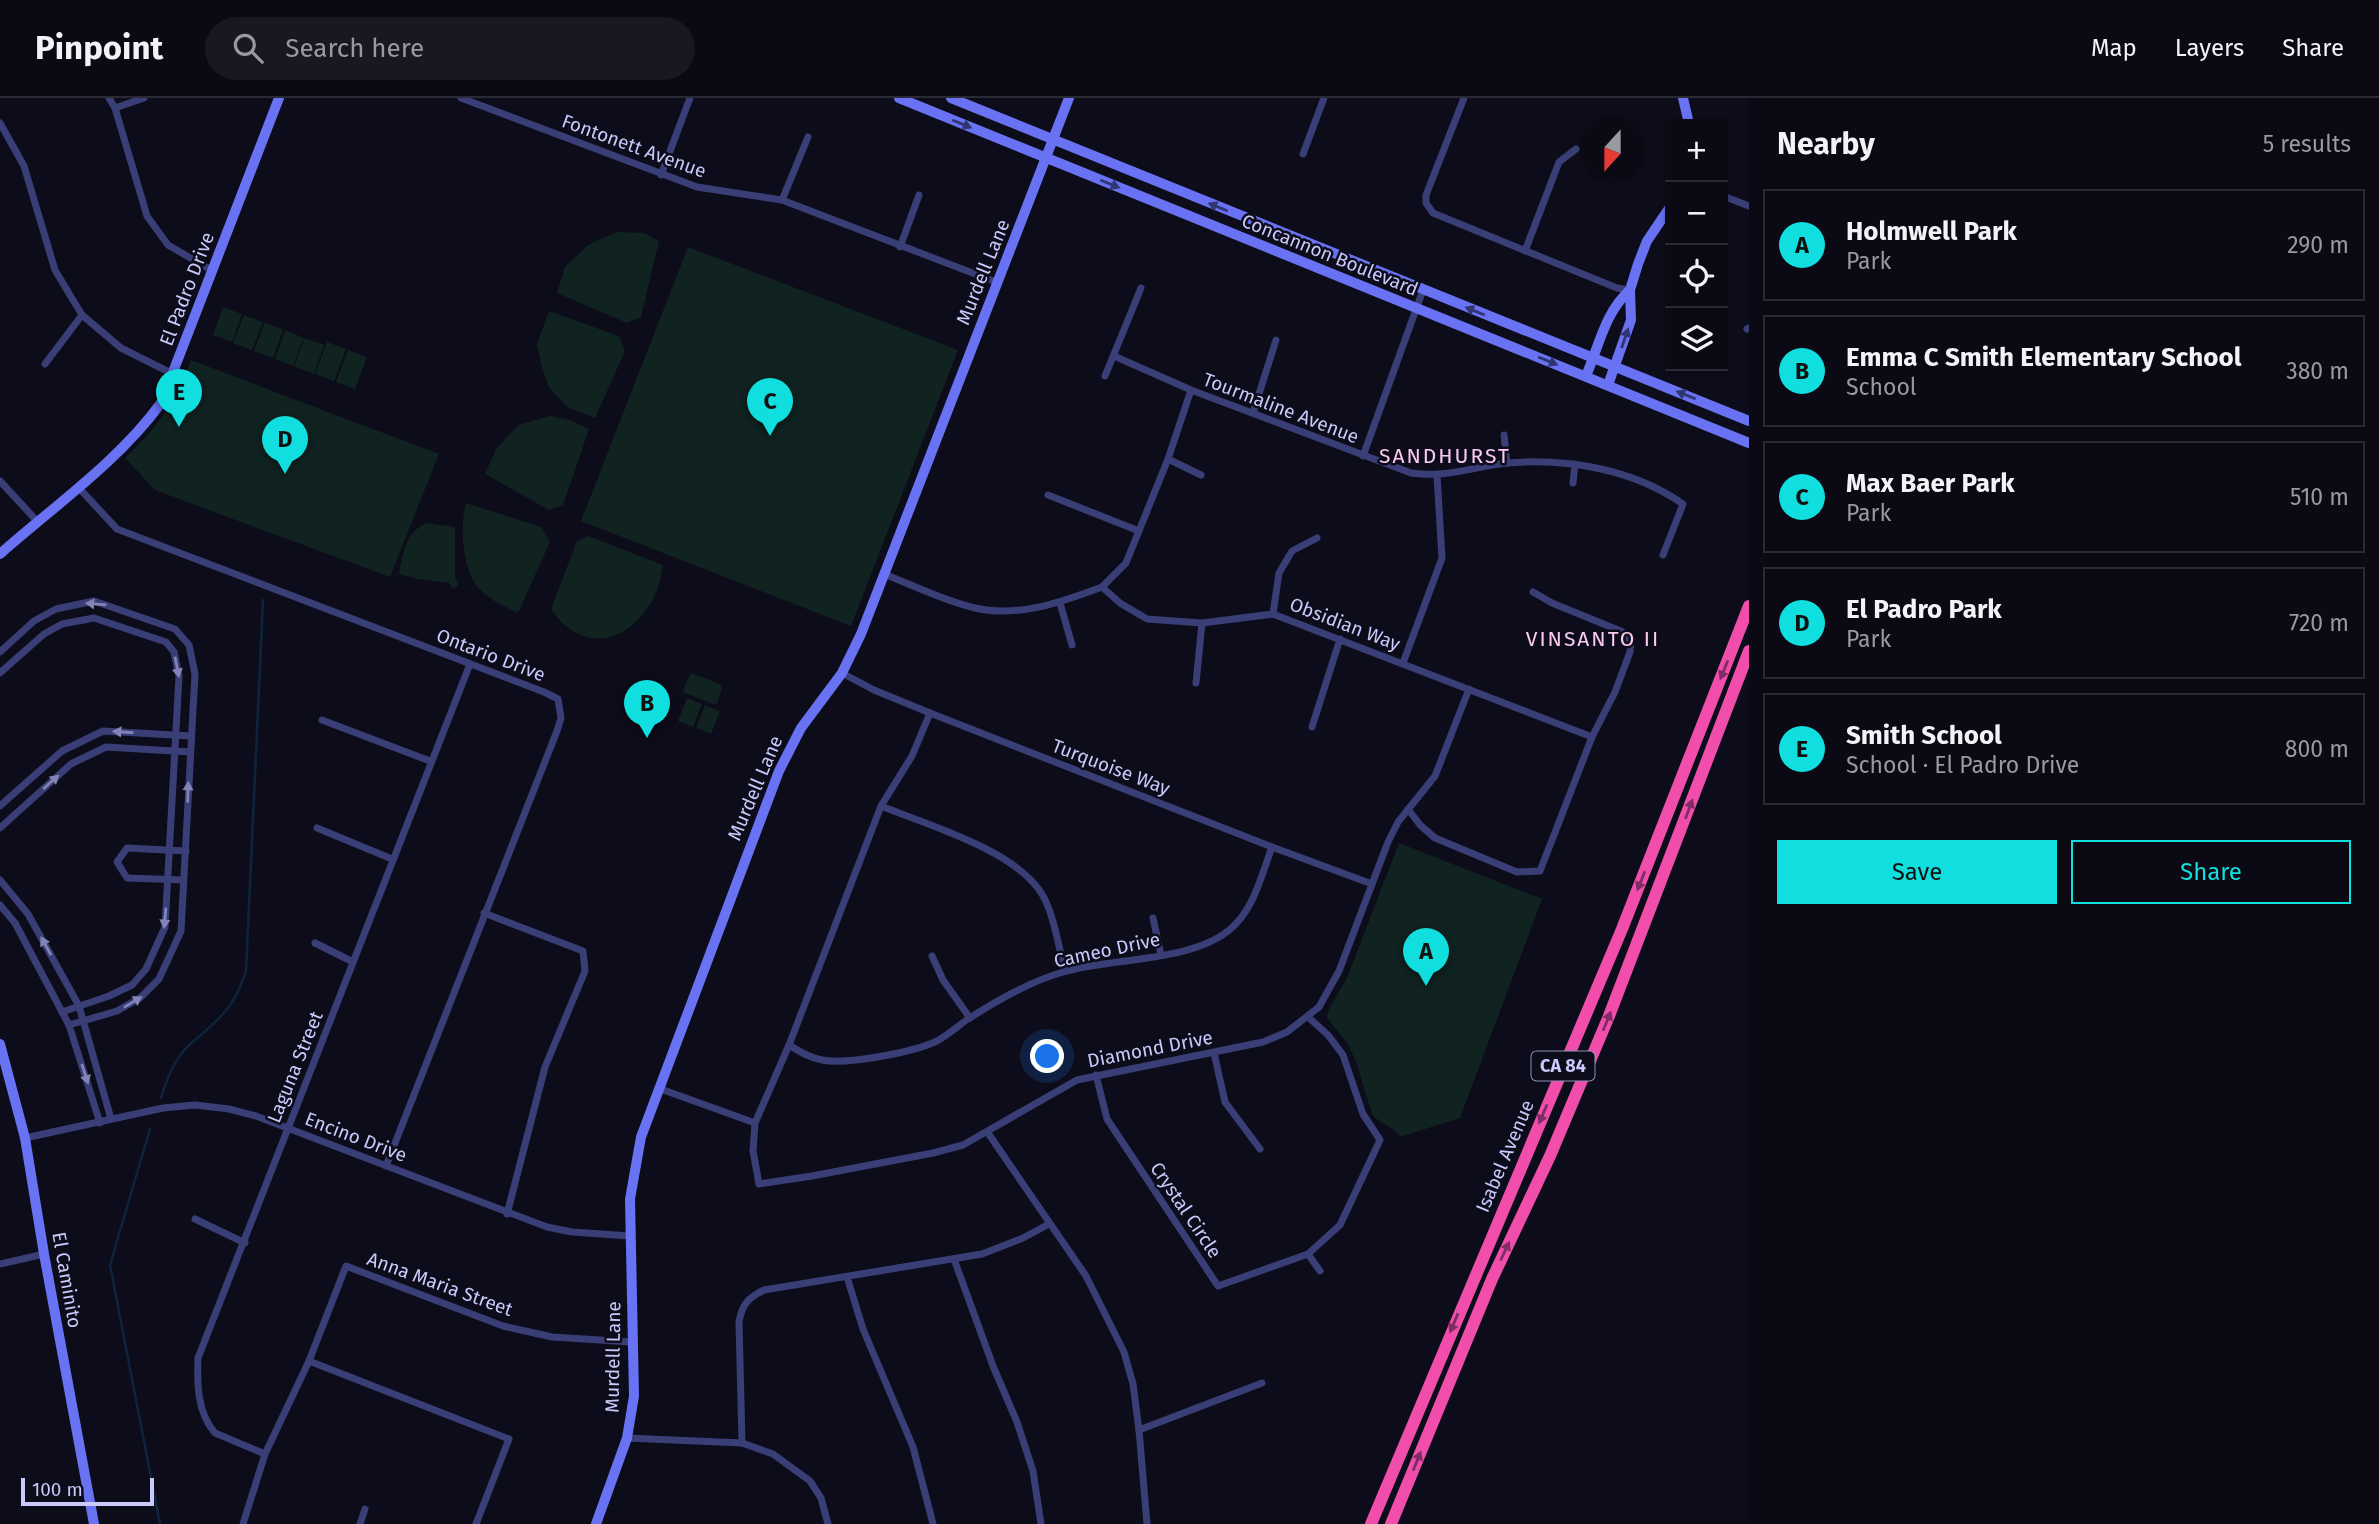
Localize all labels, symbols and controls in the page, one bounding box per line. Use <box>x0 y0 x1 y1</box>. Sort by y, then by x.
search box <box>205 17 695 80</box>
text: Pinpoint <box>35 28 163 68</box>
icon: search <box>229 29 267 67</box>
text: Search here <box>285 33 424 64</box>
text: Map <box>2091 34 2137 62</box>
text: Layers <box>2175 34 2244 62</box>
text: Share <box>2282 34 2344 62</box>
street label: Fontonett Avenue <box>559 109 709 183</box>
one-way arrow <box>952 119 973 130</box>
north arrow <box>1581 119 1644 182</box>
map controls <box>1665 119 1728 371</box>
button: + <box>1665 119 1728 182</box>
text: Nearby <box>1777 126 1875 162</box>
text: 5 results <box>2263 130 2351 158</box>
one-way arrow <box>1099 179 1120 190</box>
button: − <box>1665 182 1728 245</box>
one-way arrow <box>1208 201 1229 212</box>
street label: Concannon Boulevard <box>1238 209 1422 301</box>
street label: Murdell Lane <box>951 216 1015 328</box>
text: Holmwell Park <box>1846 216 2017 247</box>
street label: El Padro Drive <box>155 229 219 349</box>
text: A <box>1795 231 1809 259</box>
text: 290 m <box>2287 231 2349 259</box>
button: locate <box>1665 245 1728 308</box>
text: Park <box>1846 247 1891 275</box>
one-way arrow <box>1464 305 1485 316</box>
button: layers <box>1665 308 1728 371</box>
one-way arrow <box>1620 328 1631 349</box>
text: Emma C Smith Elementary School <box>1846 342 2241 373</box>
one-way arrow <box>1537 355 1558 366</box>
text: B <box>1795 357 1809 385</box>
text: 380 m <box>2286 357 2349 385</box>
street label: Tourmaline Avenue <box>1200 368 1362 448</box>
pin: E <box>156 369 202 427</box>
text: School <box>1846 373 1917 401</box>
pin: C <box>747 378 793 436</box>
one-way arrow <box>1675 390 1696 401</box>
pin: D <box>262 416 308 474</box>
district label: SANDHURST <box>1379 443 1511 469</box>
text: Max Baer Park <box>1846 468 2015 499</box>
text: C <box>1795 483 1809 511</box>
text: 510 m <box>2290 483 2349 511</box>
text: Park <box>1846 499 1891 527</box>
street label: Obsidian Way <box>1287 592 1404 656</box>
text: El Padro Park <box>1846 594 2002 625</box>
one-way arrow <box>85 599 107 610</box>
text: D <box>1795 609 1809 637</box>
text: 720 m <box>2289 609 2349 637</box>
street label: Ontario Drive <box>433 624 549 686</box>
text: Park <box>1846 625 1891 653</box>
district label: VINSANTO II <box>1526 626 1660 652</box>
one-way arrow <box>171 656 182 678</box>
one-way arrow <box>1718 659 1729 680</box>
pin: B <box>624 680 670 738</box>
text: Smith School <box>1846 720 2002 751</box>
one-way arrow <box>111 726 133 737</box>
street label: Murdell Lane <box>723 732 787 844</box>
street label: Turquoise Way <box>1049 734 1174 800</box>
text: E <box>1796 735 1808 763</box>
text: 800 m <box>2285 735 2349 763</box>
text: School · El Padro Drive <box>1846 751 2079 779</box>
one-way arrow <box>42 775 59 791</box>
one-way arrow <box>183 780 194 802</box>
one-way arrow <box>1684 798 1695 819</box>
button: Save <box>1777 840 2057 904</box>
button: Share <box>2071 840 2351 904</box>
one-way arrow <box>1635 871 1646 892</box>
one-way arrow <box>159 907 170 929</box>
street label: Cameo Drive <box>1052 928 1162 972</box>
pin: A <box>1403 928 1449 986</box>
one-way arrow <box>40 936 52 956</box>
one-way arrow <box>123 995 142 1008</box>
street label: Laguna Street <box>262 1008 328 1126</box>
one-way arrow <box>1601 1010 1612 1031</box>
street label: Diamond Drive <box>1085 1026 1215 1072</box>
your location <box>1030 1039 1064 1073</box>
road number: CA 84 <box>1532 1051 1594 1080</box>
one-way arrow <box>80 1064 90 1085</box>
street label: Isabel Avenue <box>1471 1096 1539 1216</box>
one-way arrow <box>1537 1104 1549 1124</box>
street label: Encino Drive <box>302 1107 410 1167</box>
street label: Crystal Circle <box>1145 1158 1227 1262</box>
street label: El Caminito <box>47 1230 87 1330</box>
one-way arrow <box>1499 1241 1511 1261</box>
street label: Anna Maria Street <box>364 1247 516 1321</box>
street label: Murdell Lane <box>601 1301 625 1413</box>
one-way arrow <box>1448 1313 1460 1333</box>
one-way arrow <box>1411 1450 1422 1471</box>
scale bar <box>21 1475 154 1507</box>
text: 100 m <box>32 1478 83 1501</box>

